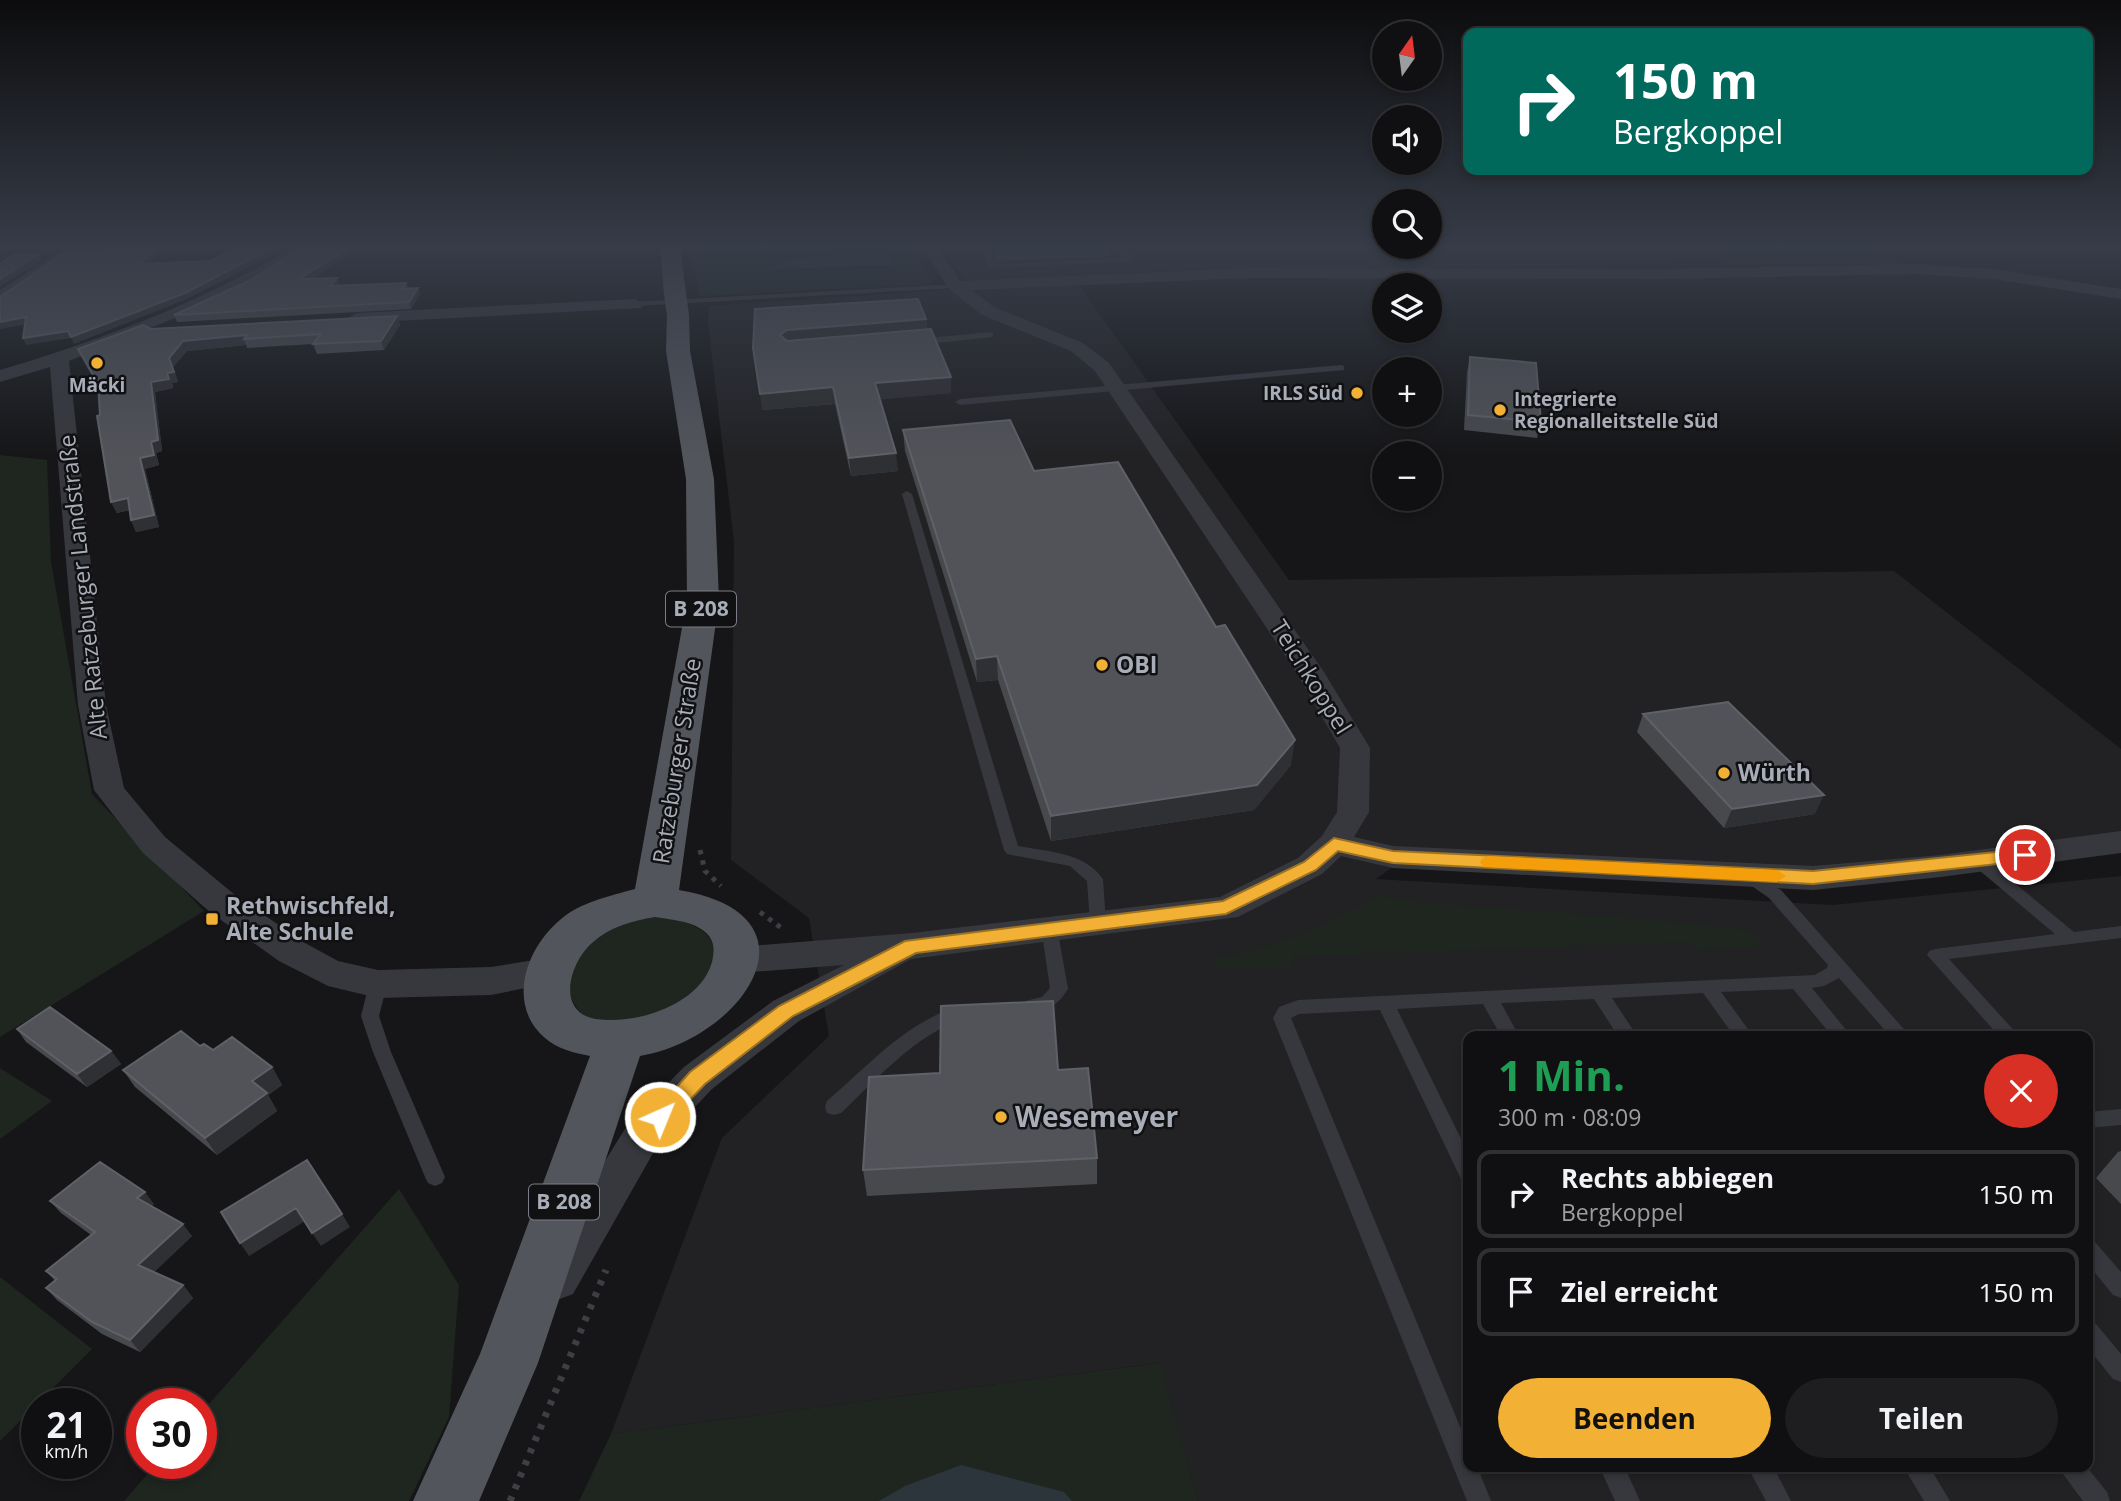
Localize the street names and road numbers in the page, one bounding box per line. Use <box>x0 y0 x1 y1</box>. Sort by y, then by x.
street label: Alte Ratzeburger Landstraße <box>50 433 114 741</box>
road number: B 208 <box>666 592 736 626</box>
street label: Teichkoppel <box>1264 613 1360 740</box>
street label: Ratzeburger Straße <box>644 656 708 866</box>
road number: B 208 <box>529 1184 599 1220</box>

